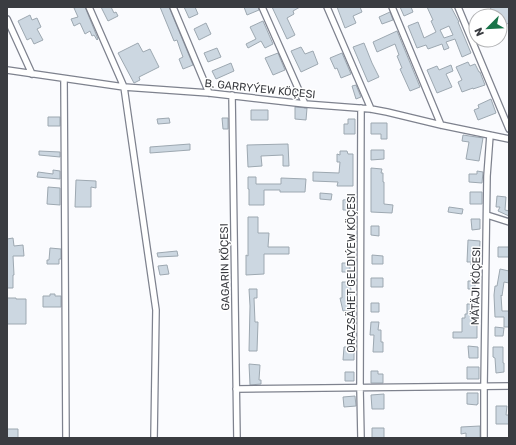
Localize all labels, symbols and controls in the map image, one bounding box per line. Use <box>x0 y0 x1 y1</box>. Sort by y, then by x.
north arrow <box>468 8 508 48</box>
text: N <box>472 26 487 38</box>
street label: B. GARRYÝEW KÖÇESI <box>204 77 316 101</box>
street label: ORAZSÄHET GELDIÝEW KÖÇESI <box>345 193 358 353</box>
street label: GAGARIN KÖÇESI <box>218 223 232 311</box>
street label: MÄTÄJI KÖÇESI <box>469 247 483 325</box>

